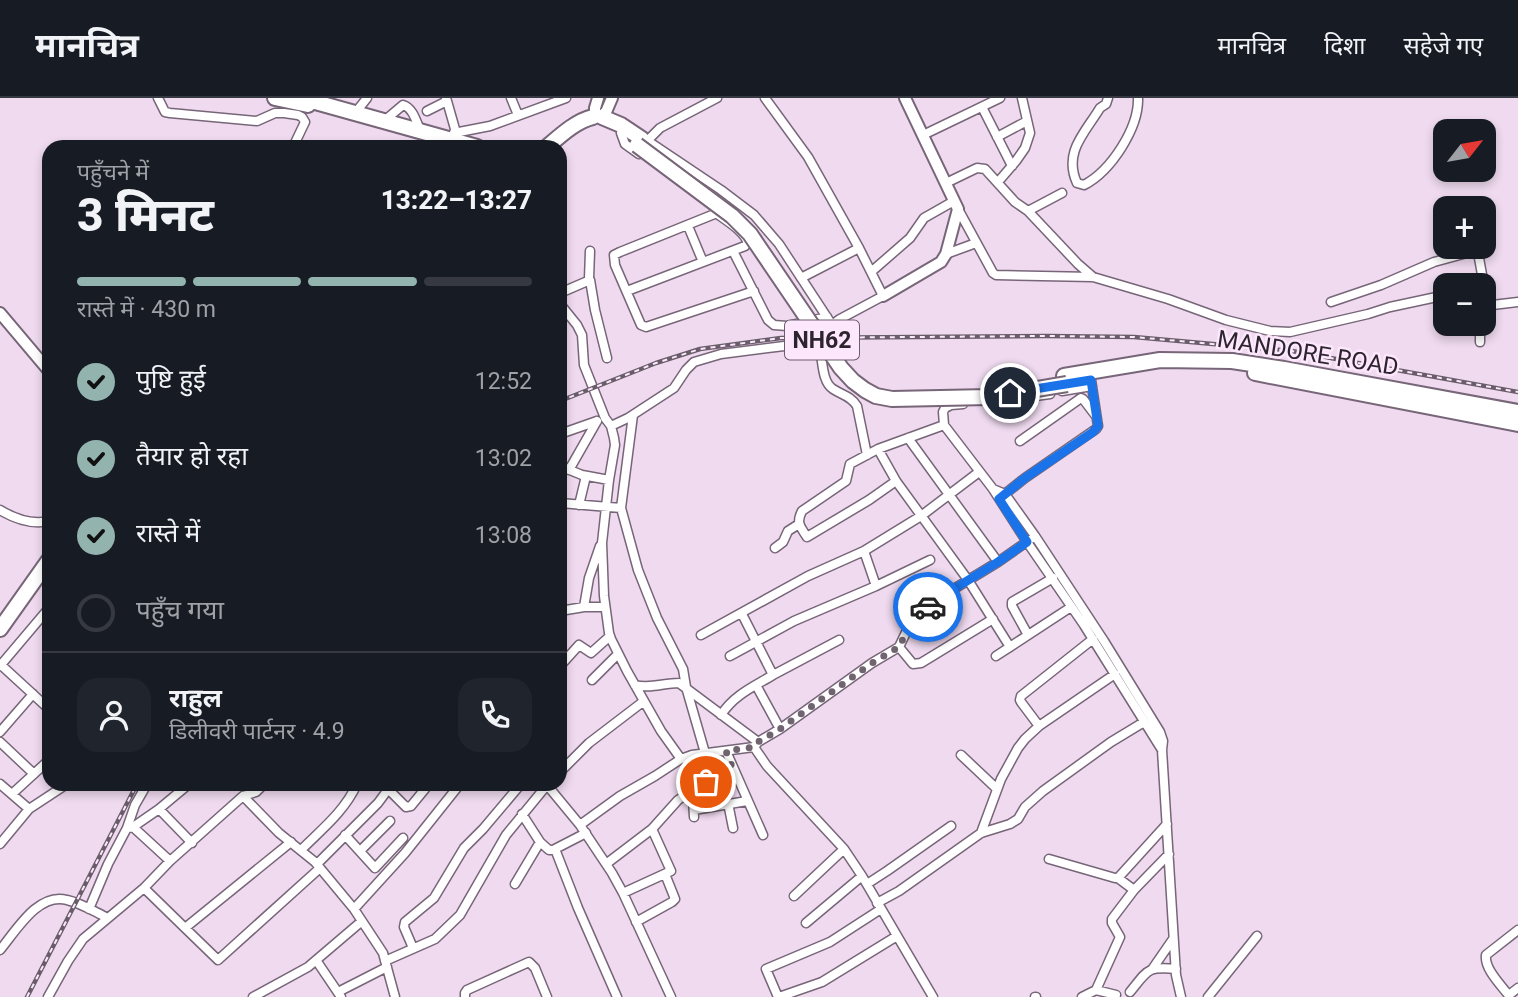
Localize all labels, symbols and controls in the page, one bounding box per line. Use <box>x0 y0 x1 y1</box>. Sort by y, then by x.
text: मानचित्र <box>35 26 139 65</box>
text: मानचित्र <box>1217 32 1286 60</box>
text: दिशा <box>1324 32 1365 60</box>
text: सहेजे गए <box>1403 32 1483 60</box>
north arrow <box>1433 119 1496 182</box>
map controls <box>1433 119 1496 336</box>
text: पहुँचने में <box>77 159 149 186</box>
text: 13:22–13:27 <box>381 185 532 215</box>
text: 3 मिनट <box>77 188 214 242</box>
button: + <box>1433 196 1496 259</box>
button: − <box>1433 273 1496 336</box>
text: रास्ते में · 430 m <box>77 296 216 323</box>
road number: NH62 <box>785 320 859 360</box>
street label: MANDORE ROAD <box>1215 325 1401 381</box>
icon: check <box>77 363 115 401</box>
pin <box>980 363 1040 423</box>
text: पुष्टि हुई <box>136 364 206 394</box>
text: 12:52 <box>475 368 532 395</box>
icon: home <box>991 374 1029 412</box>
icon: check <box>77 440 115 478</box>
text: तैयार हो रहा <box>136 441 248 471</box>
text: 13:02 <box>475 445 532 472</box>
icon: check <box>77 517 115 555</box>
text: रास्ते में <box>136 518 200 548</box>
text: 13:08 <box>475 522 532 549</box>
courier <box>893 572 963 642</box>
icon: car <box>909 588 947 626</box>
text: पहुँच गया <box>136 595 224 625</box>
button: person <box>77 678 151 752</box>
button: phone <box>458 678 532 752</box>
text: राहुल <box>169 683 222 713</box>
text: डिलीवरी पार्टनर · 4.9 <box>169 718 345 745</box>
pin <box>676 752 736 812</box>
icon: bag <box>687 763 725 801</box>

